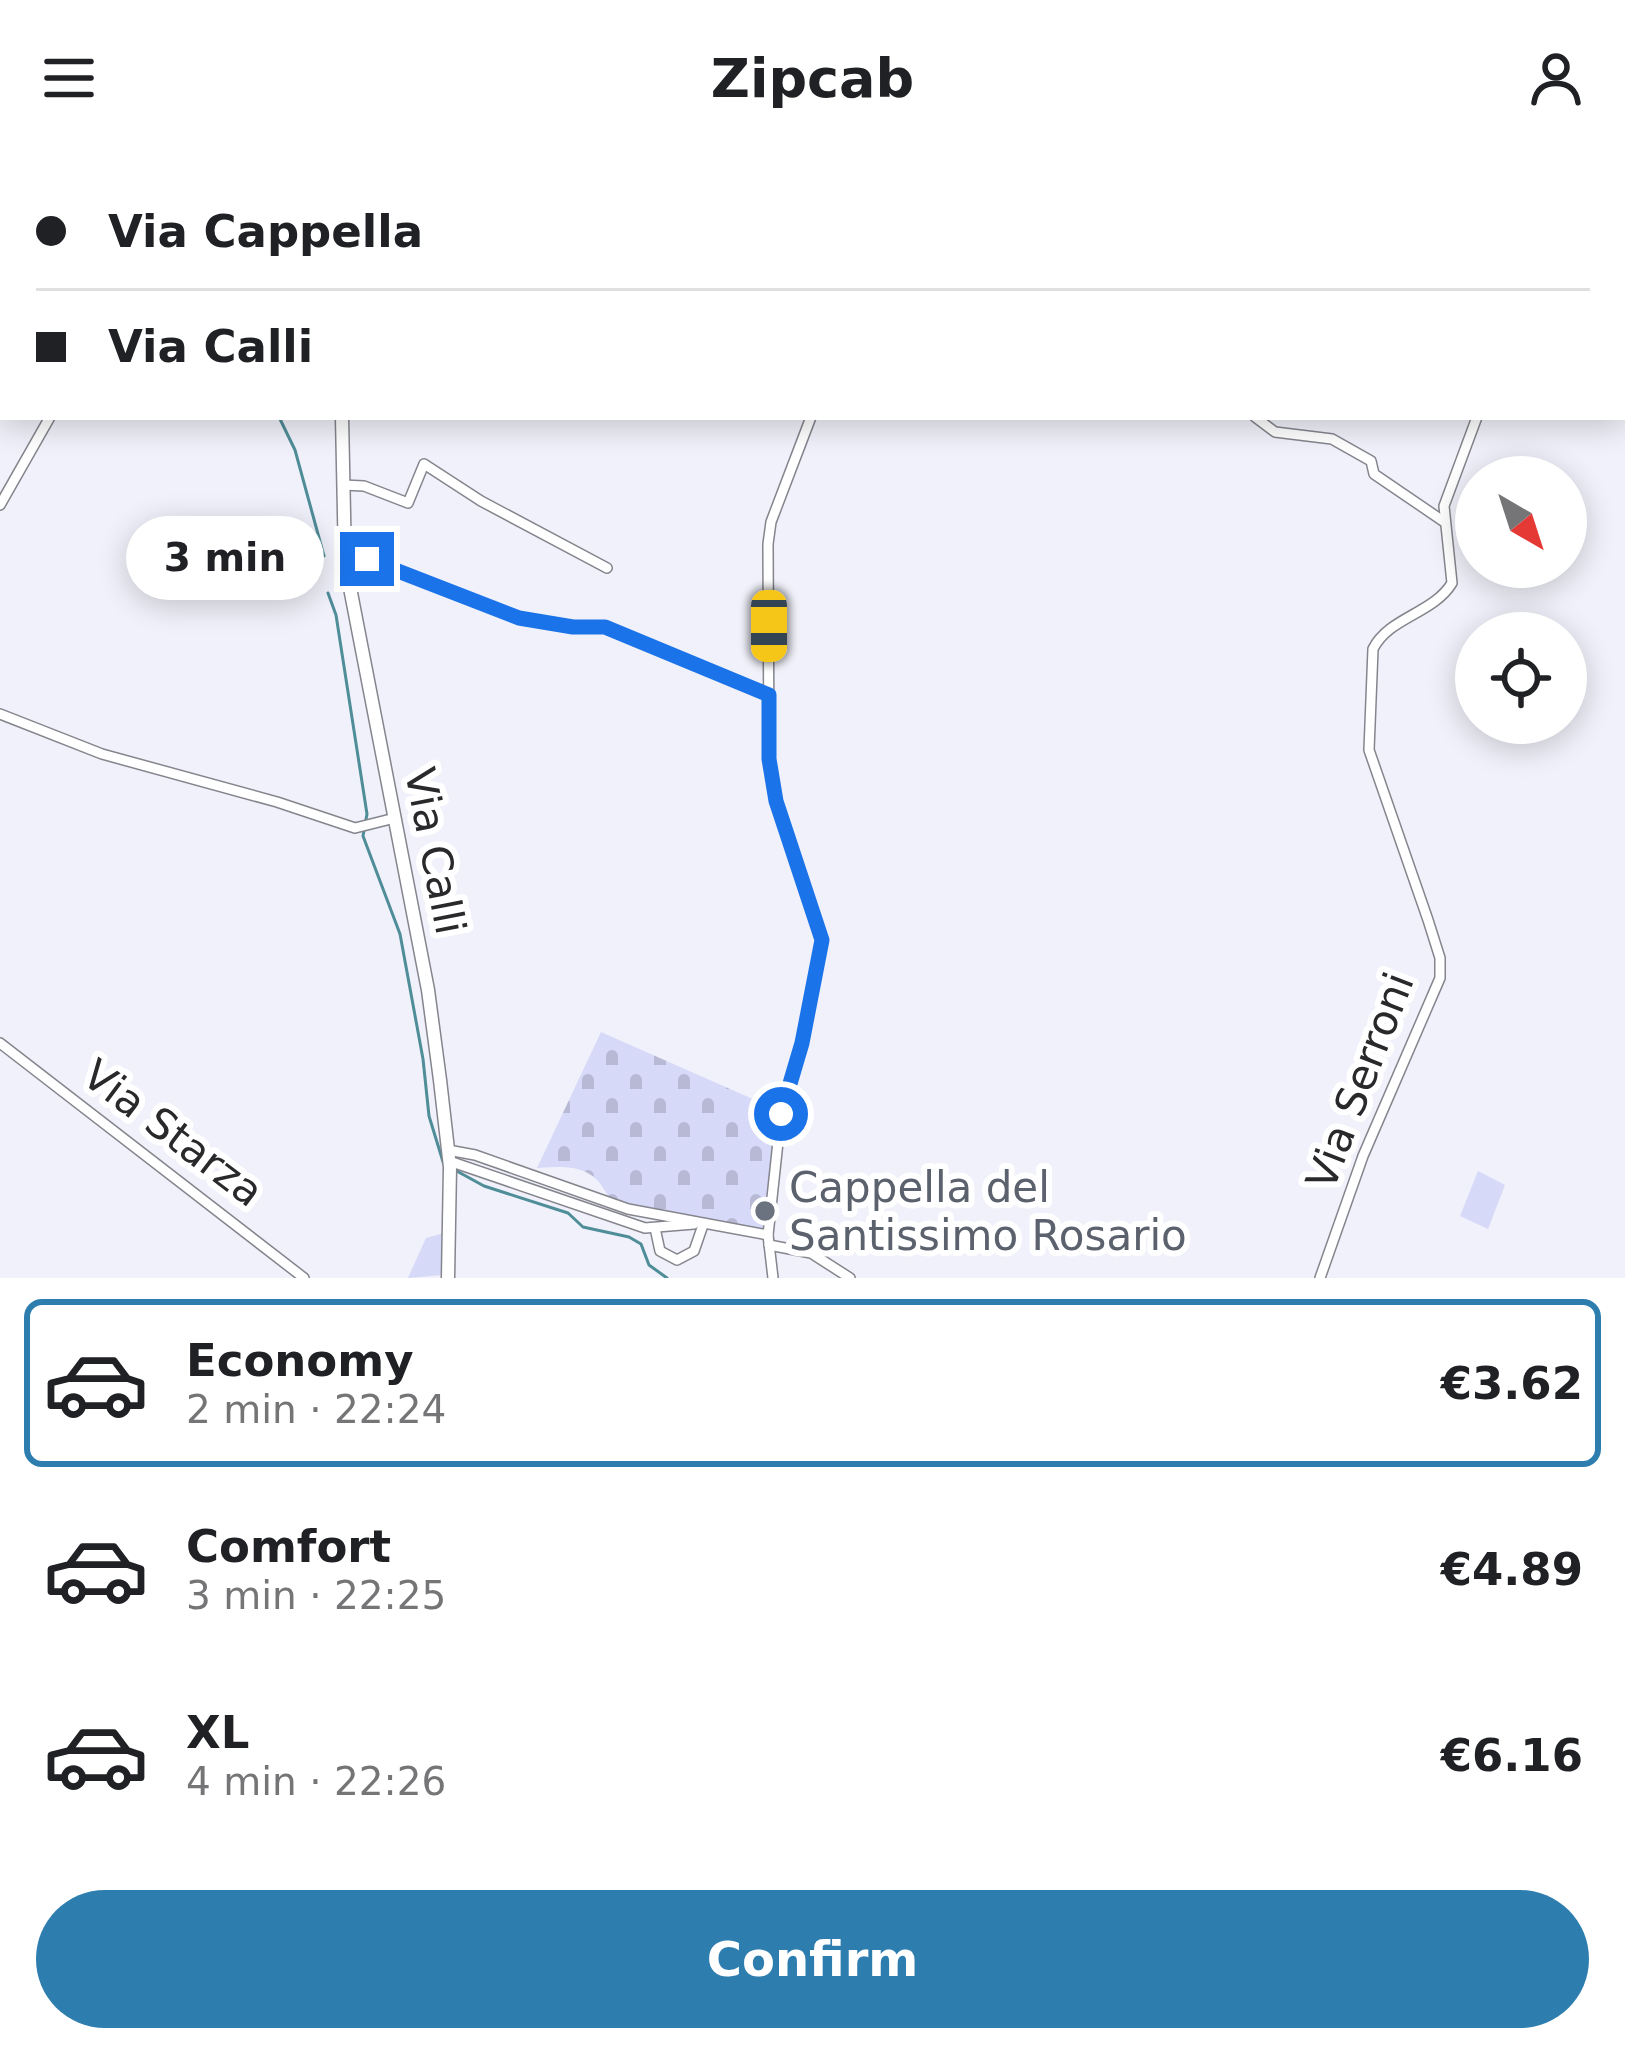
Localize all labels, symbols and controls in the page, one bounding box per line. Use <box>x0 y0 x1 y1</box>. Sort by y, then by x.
icon: menu <box>36 45 102 111</box>
icon: person <box>1523 45 1589 111</box>
text: Zipcab <box>711 47 914 110</box>
text: Via Cappella <box>108 205 423 258</box>
text: Via Calli <box>108 320 313 373</box>
north arrow <box>1455 456 1587 588</box>
map controls <box>1455 456 1587 744</box>
callout: 3 min <box>127 517 325 601</box>
route end <box>340 532 394 586</box>
text: 3 min <box>164 535 286 580</box>
car <box>751 590 787 662</box>
button: locate <box>1455 612 1587 744</box>
street label: Via Calli <box>395 764 475 938</box>
street label: Via Serroni <box>1296 966 1424 1196</box>
street label: Via Starza <box>73 1049 273 1217</box>
route start <box>754 1087 808 1141</box>
place label: Cappella del Santissimo Rosario <box>789 1163 1187 1260</box>
marker: Cappella del Santissimo Rosario <box>752 1198 778 1224</box>
icon: car <box>42 1329 150 1437</box>
text: Economy <box>186 1334 414 1387</box>
text: €3.62 <box>1441 1357 1583 1410</box>
text: 2 min · 22:24 <box>186 1387 446 1432</box>
icon: car <box>42 1515 150 1623</box>
text: Comfort <box>186 1520 391 1573</box>
text: €4.89 <box>1441 1543 1583 1596</box>
text: 3 min · 22:25 <box>186 1573 446 1618</box>
icon: car <box>42 1701 150 1809</box>
text: XL <box>186 1706 249 1759</box>
text: €6.16 <box>1441 1729 1583 1782</box>
text: 4 min · 22:26 <box>186 1759 446 1804</box>
button: Confirm <box>36 1890 1589 2028</box>

